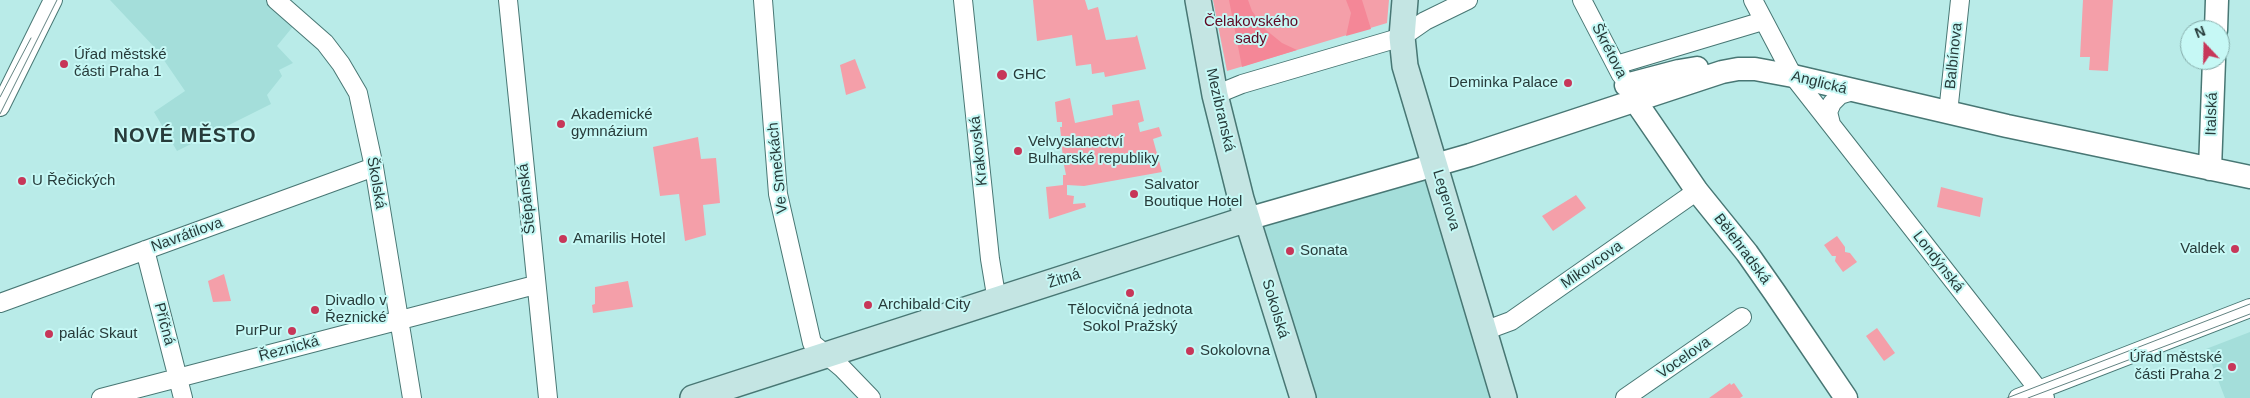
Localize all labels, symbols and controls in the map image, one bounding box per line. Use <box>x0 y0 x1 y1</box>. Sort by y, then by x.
park label: Čelakovského sady <box>1204 13 1298 48</box>
north arrow <box>2180 20 2230 70</box>
street label: Škrétova <box>1588 21 1630 81</box>
street label: Balbínova <box>1942 22 1966 90</box>
text: N <box>2192 23 2208 41</box>
place label: Úřad městské části Praha 1 <box>74 46 167 81</box>
marker: Úřad městské části Praha 1 <box>58 58 70 70</box>
place label: GHC <box>1013 66 1046 84</box>
street label: Mezibranská <box>1202 67 1238 153</box>
street label: Anglická <box>1789 67 1849 99</box>
marker: GHC <box>995 68 1009 82</box>
place label: Deminka Palace <box>1449 74 1558 92</box>
marker: Deminka Palace <box>1562 77 1574 89</box>
street label: Italská <box>2202 92 2222 136</box>
place label: Akademické gymnázium <box>571 106 653 141</box>
street label: Krakovská <box>966 115 992 187</box>
marker: Akademické gymnázium <box>555 118 567 130</box>
street label: Ve Smečkách <box>764 121 792 215</box>
district label: NOVÉ MĚSTO <box>112 124 258 148</box>
place label: Velvyslanectví Bulharské republiky <box>1028 133 1159 168</box>
marker: Velvyslanectví Bulharské republiky <box>1012 145 1024 157</box>
street label: Školská <box>363 156 389 210</box>
street label: Štěpánská <box>514 163 540 235</box>
street label: Legerova <box>1428 167 1464 233</box>
place label: U Řečických <box>32 172 115 190</box>
marker: U Řečických <box>16 175 28 187</box>
place label: Salvator Boutique Hotel <box>1144 176 1242 211</box>
marker: Salvator Boutique Hotel <box>1128 188 1140 200</box>
street label: Bělehradská <box>1710 210 1774 288</box>
street label: Navrátilova <box>149 214 225 256</box>
street label: Londýnská <box>1909 228 1967 296</box>
place label: Amarilis Hotel <box>573 230 666 248</box>
marker: Amarilis Hotel <box>557 233 569 245</box>
street label: Mikovcova <box>1558 237 1626 293</box>
place label: Valdek <box>2180 240 2225 258</box>
place label: Sonata <box>1300 242 1348 260</box>
marker: Valdek <box>2229 243 2241 255</box>
marker: Sonata <box>1284 245 1296 257</box>
street label: Žitná <box>1045 265 1083 293</box>
street label: Sokolská <box>1257 277 1293 341</box>
marker: Tělocvičná jednota Sokol Pražský <box>1124 287 1136 299</box>
place label: Divadlo v Řeznické <box>325 292 387 327</box>
place label: Archibald City <box>878 296 971 314</box>
marker: Archibald City <box>862 299 874 311</box>
street label: Příčná <box>150 301 178 347</box>
place label: Tělocvičná jednota Sokol Pražský <box>1067 301 1193 336</box>
marker: Divadlo v Řeznické <box>309 304 321 316</box>
place label: PurPur <box>235 322 282 340</box>
place label: palác Skaut <box>59 325 137 343</box>
marker: PurPur <box>286 325 298 337</box>
marker: palác Skaut <box>43 328 55 340</box>
street label: Řeznická <box>257 332 321 366</box>
street label: Vocelova <box>1654 333 1714 383</box>
place label: Sokolovna <box>1200 342 1270 360</box>
marker: Sokolovna <box>1184 345 1196 357</box>
place label: Úřad městské části Praha 2 <box>2129 349 2222 384</box>
marker: Úřad městské části Praha 2 <box>2226 361 2238 373</box>

